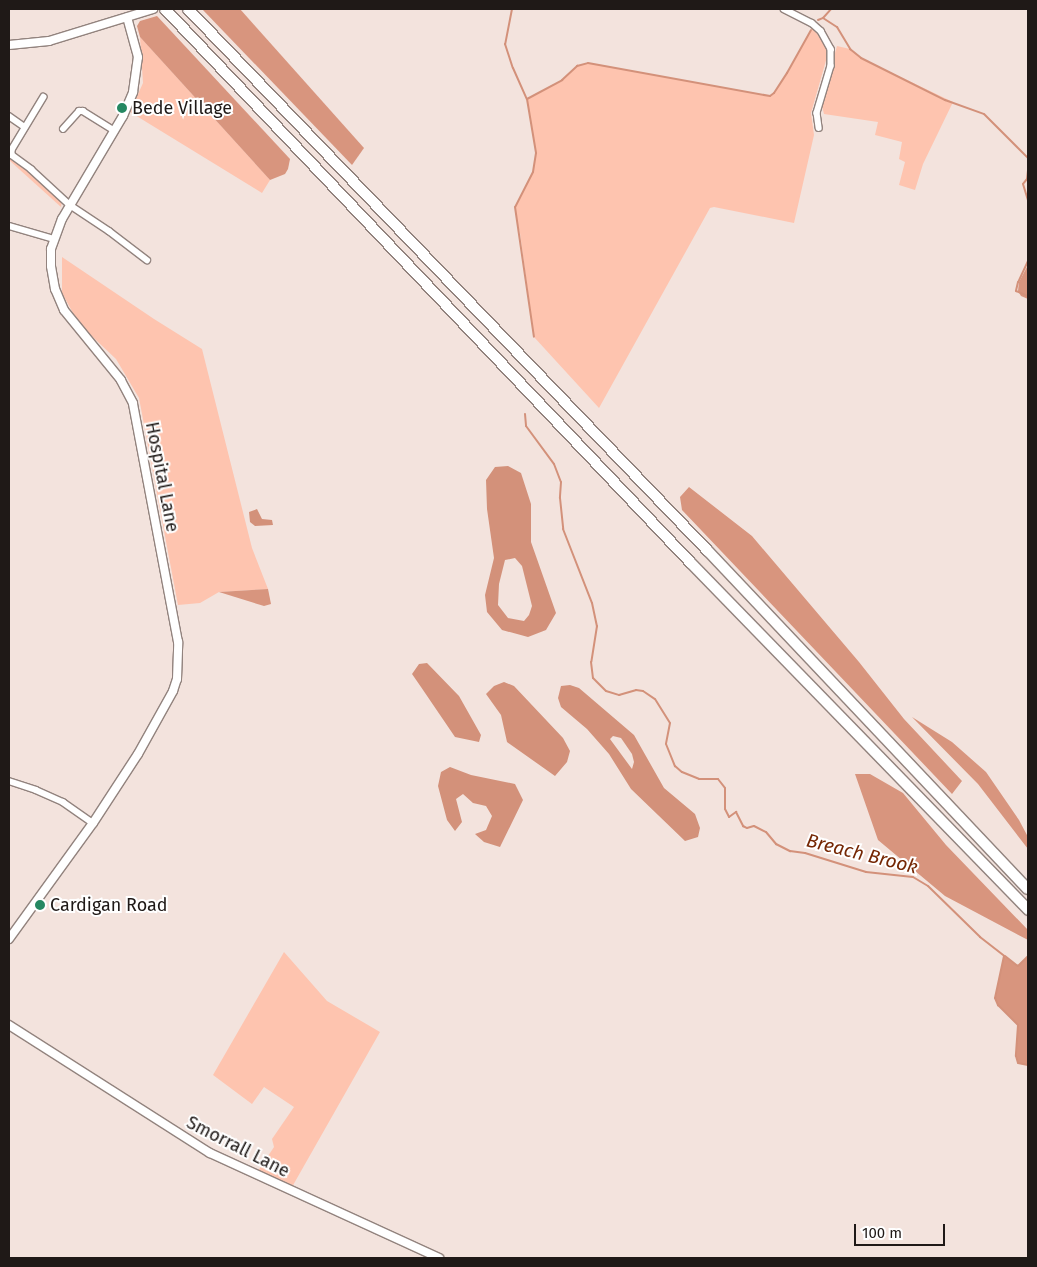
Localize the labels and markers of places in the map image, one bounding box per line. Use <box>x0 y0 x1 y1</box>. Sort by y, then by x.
place label: Bede Village <box>132 97 232 119</box>
marker: Bede Village <box>116 102 128 114</box>
place label: Cardigan Road <box>50 894 168 916</box>
marker: Cardigan Road <box>34 899 46 911</box>

